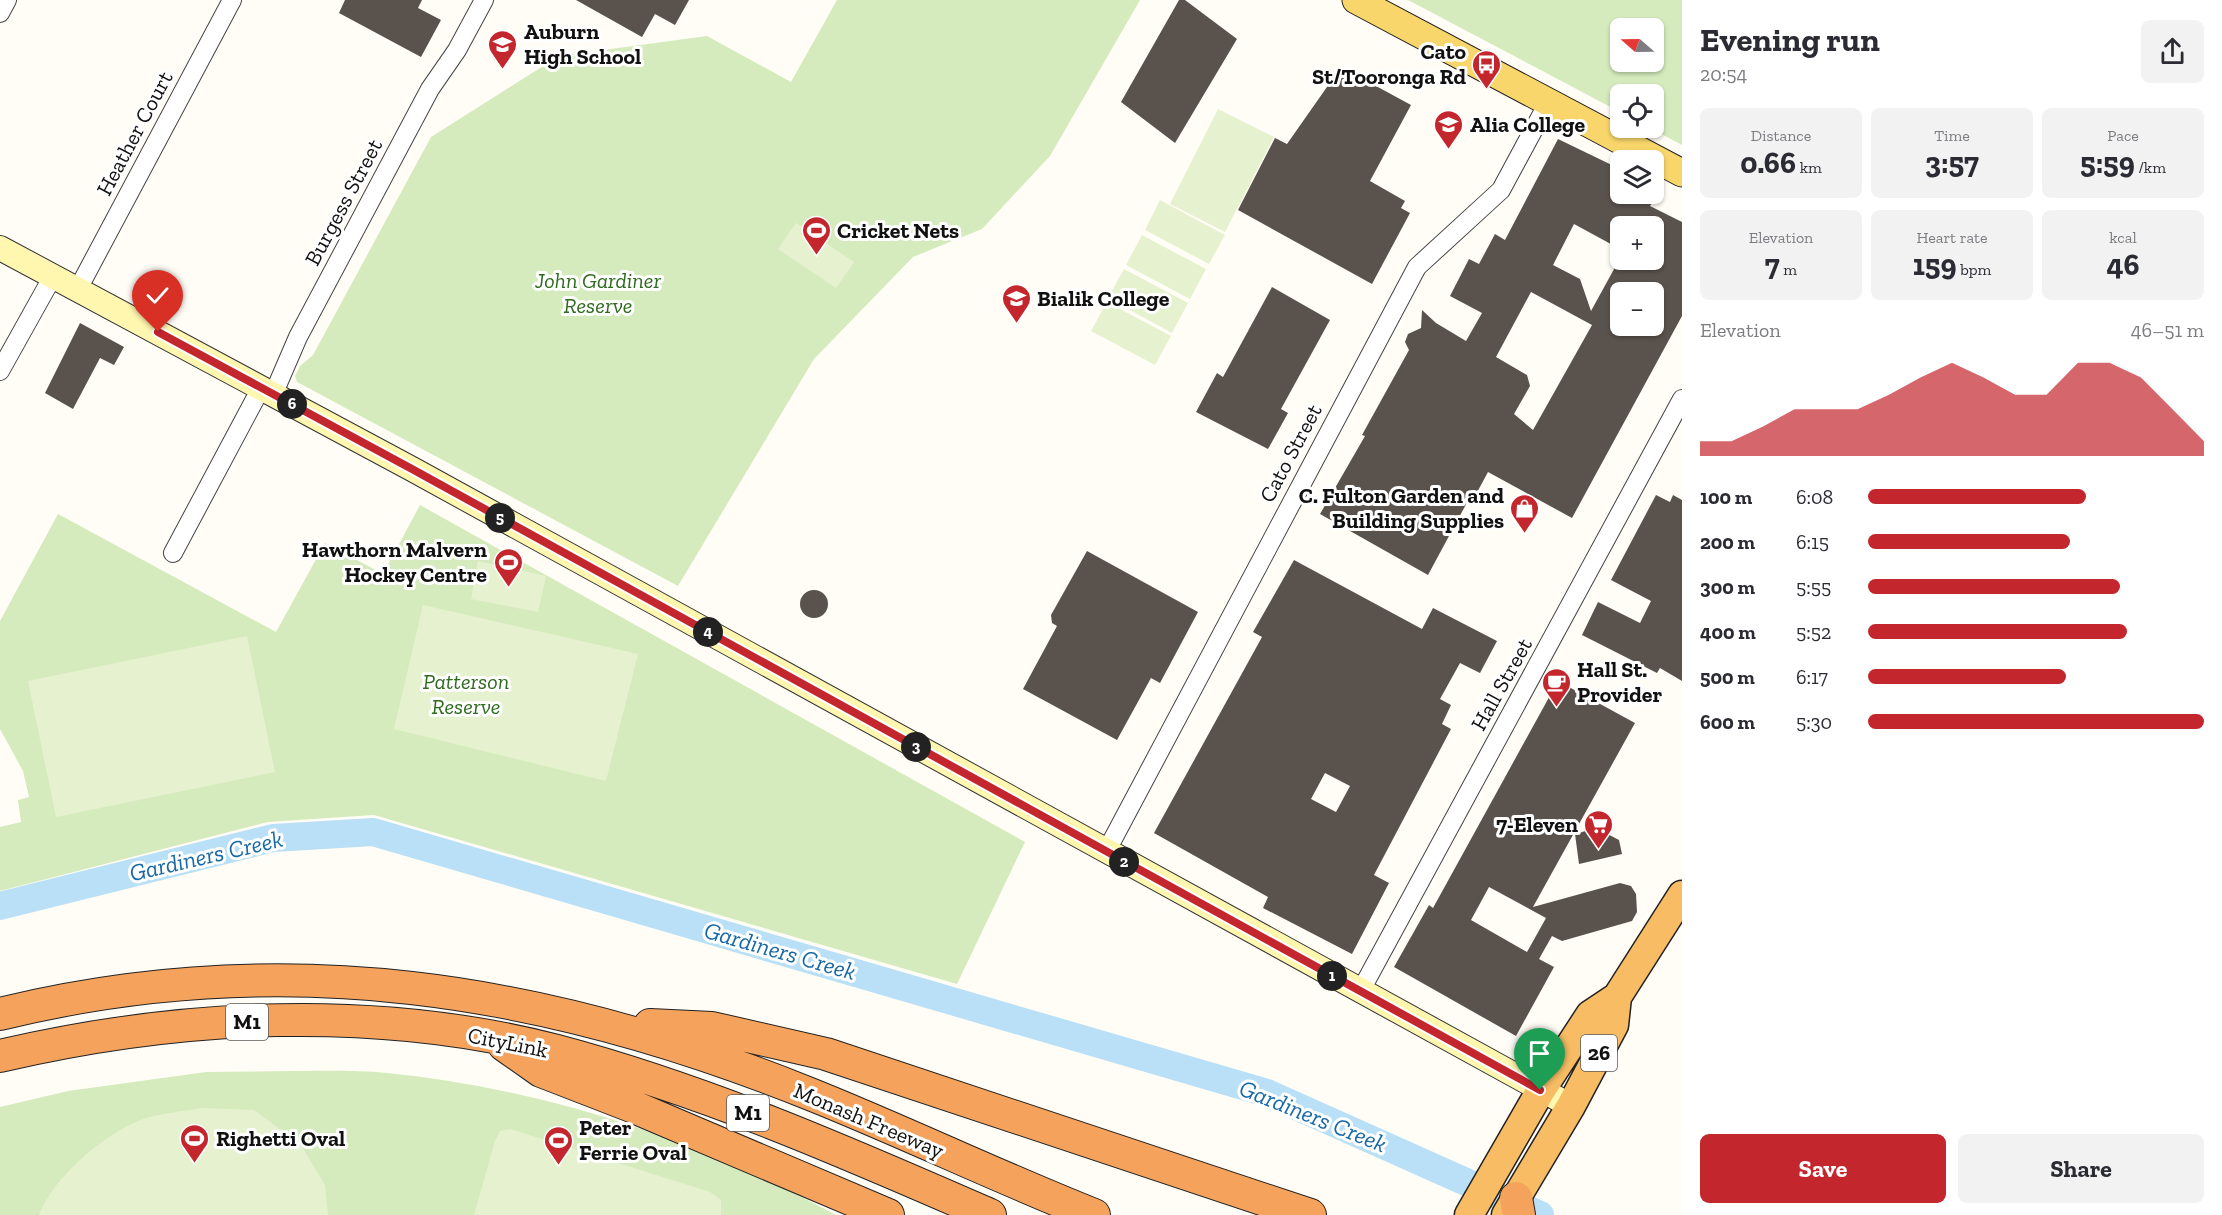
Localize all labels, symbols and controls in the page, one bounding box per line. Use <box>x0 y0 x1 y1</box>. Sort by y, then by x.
place label: Auburn High School <box>524 18 641 70</box>
north arrow <box>1610 18 1664 72</box>
map controls <box>1610 18 1664 336</box>
text: Evening run <box>1700 20 1880 59</box>
button: share <box>2141 20 2204 83</box>
school or university icon: Auburn High School <box>487 28 519 70</box>
place label: Cato St/Tooronga Rd <box>1312 38 1466 90</box>
bus stop icon: Cato St/Tooronga Rd <box>1471 48 1503 90</box>
text: 20:54 <box>1700 62 1747 86</box>
street label: Heather Court <box>90 66 179 200</box>
button: locate <box>1610 84 1664 138</box>
school or university icon: Alia College <box>1433 108 1465 150</box>
place label: Alia College <box>1470 111 1586 138</box>
text: Distance <box>1751 126 1811 145</box>
text: Time <box>1934 126 1970 145</box>
text: Pace <box>2107 126 2139 145</box>
street label: Burgess Street <box>299 134 388 270</box>
text: 0.66 <box>1740 145 1796 181</box>
text: 3:57 <box>1925 145 1979 181</box>
text: 5:59 <box>2080 145 2135 181</box>
button: layers <box>1610 150 1664 204</box>
text: km <box>1796 158 1822 177</box>
text: /km <box>2135 158 2166 177</box>
sports icon: Cricket Nets <box>800 214 832 256</box>
button: + <box>1610 216 1664 270</box>
place label: Cricket Nets <box>837 217 959 244</box>
text: Elevation <box>1749 228 1813 247</box>
text: Heart rate <box>1916 228 1988 247</box>
text: kcal <box>2109 228 2137 247</box>
text: 7 <box>1765 247 1780 283</box>
text: 159 <box>1913 247 1957 283</box>
text: 46 <box>2106 247 2140 283</box>
text: m <box>1780 260 1797 279</box>
text: bpm <box>1957 260 1991 279</box>
park label: John Gardiner Reserve <box>534 267 661 319</box>
pin <box>132 270 183 332</box>
icon: check <box>141 279 174 312</box>
school or university icon: Bialik College <box>1000 282 1032 324</box>
button: − <box>1610 282 1664 336</box>
place label: Bialik College <box>1037 285 1170 312</box>
text: Elevation <box>1700 318 1781 342</box>
text: 46–51 m <box>2131 318 2204 342</box>
pin: 6 <box>277 389 307 419</box>
text: 6 <box>288 394 296 413</box>
street label: Cato Street <box>1253 399 1328 507</box>
place label: C. Fulton Garden and Building Supplies <box>1299 482 1504 534</box>
text: 100 m <box>1700 485 1752 509</box>
text: 6:08 <box>1796 485 1833 509</box>
shop icon: C. Fulton Garden and Building Supplies <box>1509 492 1541 534</box>
pin: 5 <box>485 503 515 533</box>
text: 5 <box>496 508 504 527</box>
text: 200 m <box>1700 530 1755 554</box>
text: 6:15 <box>1796 530 1829 554</box>
place label: Hawthorn Malvern Hockey Centre <box>302 536 487 588</box>
sports icon: Hawthorn Malvern Hockey Centre <box>492 546 524 588</box>
text: 300 m <box>1700 575 1755 599</box>
text: 5:55 <box>1796 575 1831 599</box>
pin: 4 <box>693 617 723 647</box>
text: 400 m <box>1700 620 1756 644</box>
text: 5:52 <box>1796 620 1831 644</box>
text: 4 <box>703 622 713 641</box>
street label: Hall Street <box>1465 632 1538 735</box>
place label: Hall St. Provider <box>1577 656 1662 708</box>
text: 500 m <box>1700 665 1755 689</box>
text: 6:17 <box>1796 665 1828 689</box>
cafe icon: Hall St. Provider <box>1540 666 1572 708</box>
park label: Patterson Reserve <box>423 668 509 720</box>
text: 600 m <box>1700 710 1755 734</box>
text: 5:30 <box>1796 710 1832 734</box>
pin: 3 <box>901 732 931 762</box>
text: 3 <box>912 737 920 756</box>
supermarket icon: 7-Eleven <box>1583 808 1615 850</box>
place label: 7-Eleven <box>1496 811 1578 838</box>
water label: Gardiners Creek <box>126 824 286 887</box>
pin: 2 <box>1109 847 1139 877</box>
text: 2 <box>1120 852 1128 871</box>
water label: Gardiners Creek <box>701 915 860 986</box>
pin: 1 <box>1317 961 1347 991</box>
text: 1 <box>1329 966 1335 985</box>
road number: M1 <box>226 1004 268 1040</box>
street label: CityLink <box>465 1021 551 1064</box>
pin <box>1514 1028 1565 1090</box>
road number: 26 <box>1581 1035 1617 1071</box>
icon: arrive <box>1523 1037 1556 1070</box>
water label: Gardiners Creek <box>1235 1073 1391 1158</box>
street label: Monash Freeway <box>790 1077 949 1165</box>
road number: M1 <box>727 1095 769 1131</box>
place label: Peter Ferrie Oval <box>579 1114 687 1166</box>
sports icon: Righetti Oval <box>179 1122 211 1164</box>
sports icon: Peter Ferrie Oval <box>542 1124 574 1166</box>
place label: Righetti Oval <box>216 1125 345 1152</box>
button: Save <box>1700 1134 1946 1203</box>
button: Share <box>1958 1134 2204 1203</box>

